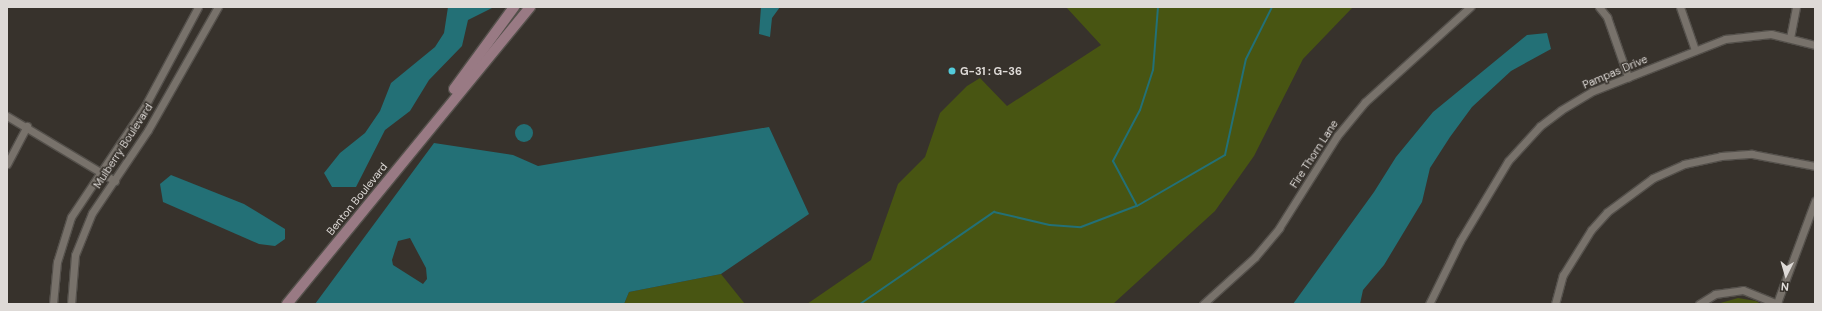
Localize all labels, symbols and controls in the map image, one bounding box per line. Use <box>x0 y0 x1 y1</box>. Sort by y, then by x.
street label: Pampas Drive <box>1581 52 1649 92</box>
place label: G-31 : G-36 <box>960 64 1022 78</box>
marker: G-31 : G-36 <box>947 66 957 76</box>
street label: Mulberry Boulevard <box>91 101 155 191</box>
street label: Fire Thorn Lane <box>1287 118 1341 190</box>
street label: Benton Boulevard <box>324 160 390 238</box>
north arrow <box>1766 255 1806 295</box>
text: N <box>1780 280 1790 294</box>

